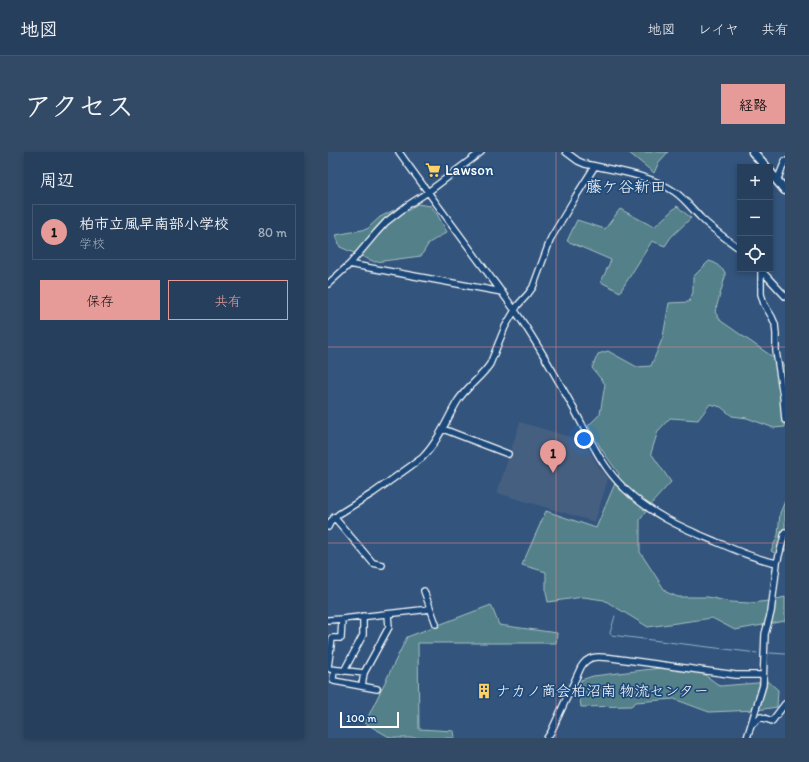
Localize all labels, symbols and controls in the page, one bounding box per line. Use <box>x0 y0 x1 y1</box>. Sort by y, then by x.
text: 地図 <box>20 18 58 41</box>
text: 地図 <box>648 21 676 38</box>
text: レイヤ <box>698 21 739 38</box>
text: 共有 <box>761 21 789 38</box>
button: 経路 <box>721 84 785 124</box>
text: アクセス <box>24 89 134 123</box>
supermarket icon: Lawson <box>424 161 442 179</box>
place label: Lawson <box>445 161 494 179</box>
map controls <box>737 164 773 272</box>
button: + <box>737 164 773 200</box>
text: 周辺 <box>40 170 74 190</box>
district label: 藤ケ谷新田 <box>586 177 666 196</box>
button: − <box>737 200 773 236</box>
text: 柏市立風早南部小学校 <box>79 215 229 233</box>
text: 1 <box>51 225 57 240</box>
text: 80 m <box>258 225 287 240</box>
text: 学校 <box>79 236 105 251</box>
button: locate <box>737 236 773 272</box>
button: 保存 <box>40 280 160 320</box>
button: 共有 <box>168 280 288 320</box>
your location <box>574 429 594 449</box>
pin: 1 <box>540 440 566 473</box>
building icon: ナカノ商会柏沼南 物流センター <box>475 682 493 700</box>
place label: ナカノ商会柏沼南 物流センター <box>496 682 709 700</box>
scale bar <box>340 710 399 729</box>
text: 100 m <box>346 712 376 725</box>

